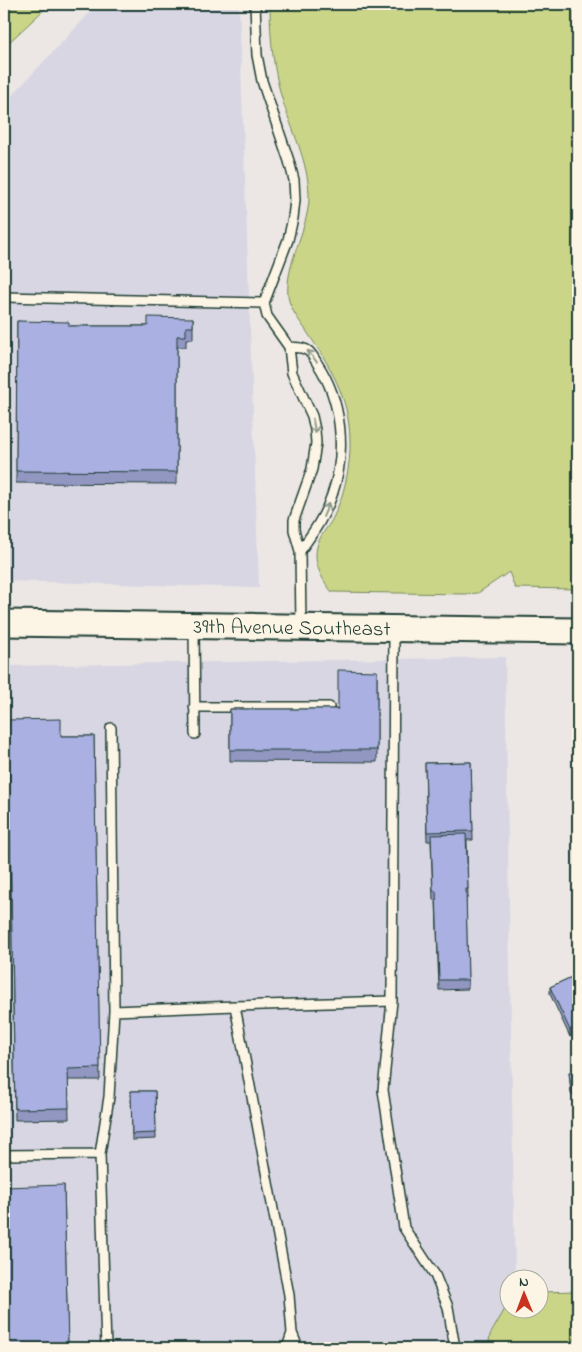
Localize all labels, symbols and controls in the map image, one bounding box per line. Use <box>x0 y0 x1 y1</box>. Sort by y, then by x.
one-way arrow <box>306 350 317 363</box>
one-way arrow <box>309 418 319 434</box>
one-way arrow <box>322 503 331 518</box>
street label: 39th Avenue Southeast <box>193 613 391 645</box>
north arrow <box>500 1270 550 1320</box>
text: N <box>519 1272 529 1293</box>

